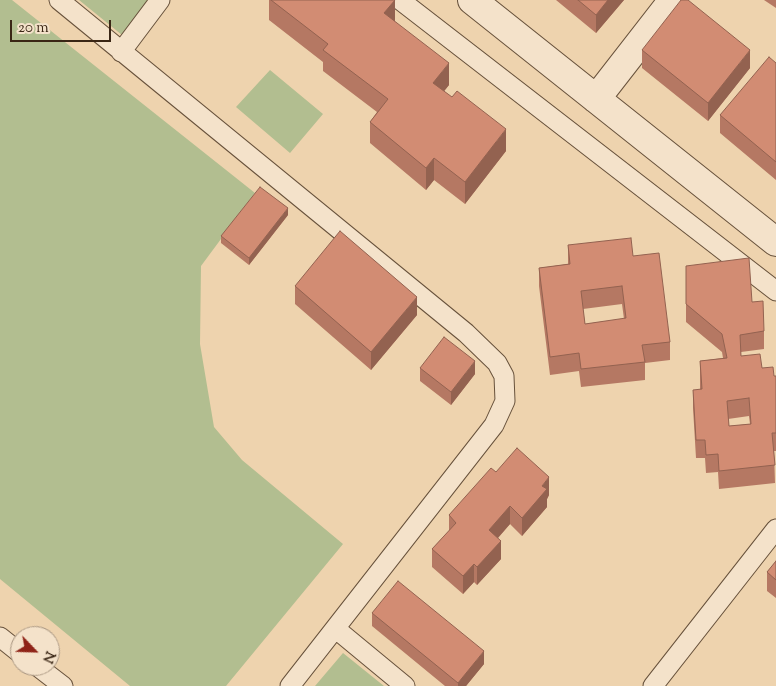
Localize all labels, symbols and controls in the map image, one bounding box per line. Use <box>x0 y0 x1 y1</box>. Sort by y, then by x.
scale bar <box>12 10 114 42</box>
text: 20 m <box>18 18 49 39</box>
north arrow <box>10 626 60 676</box>
text: N <box>36 648 59 666</box>

